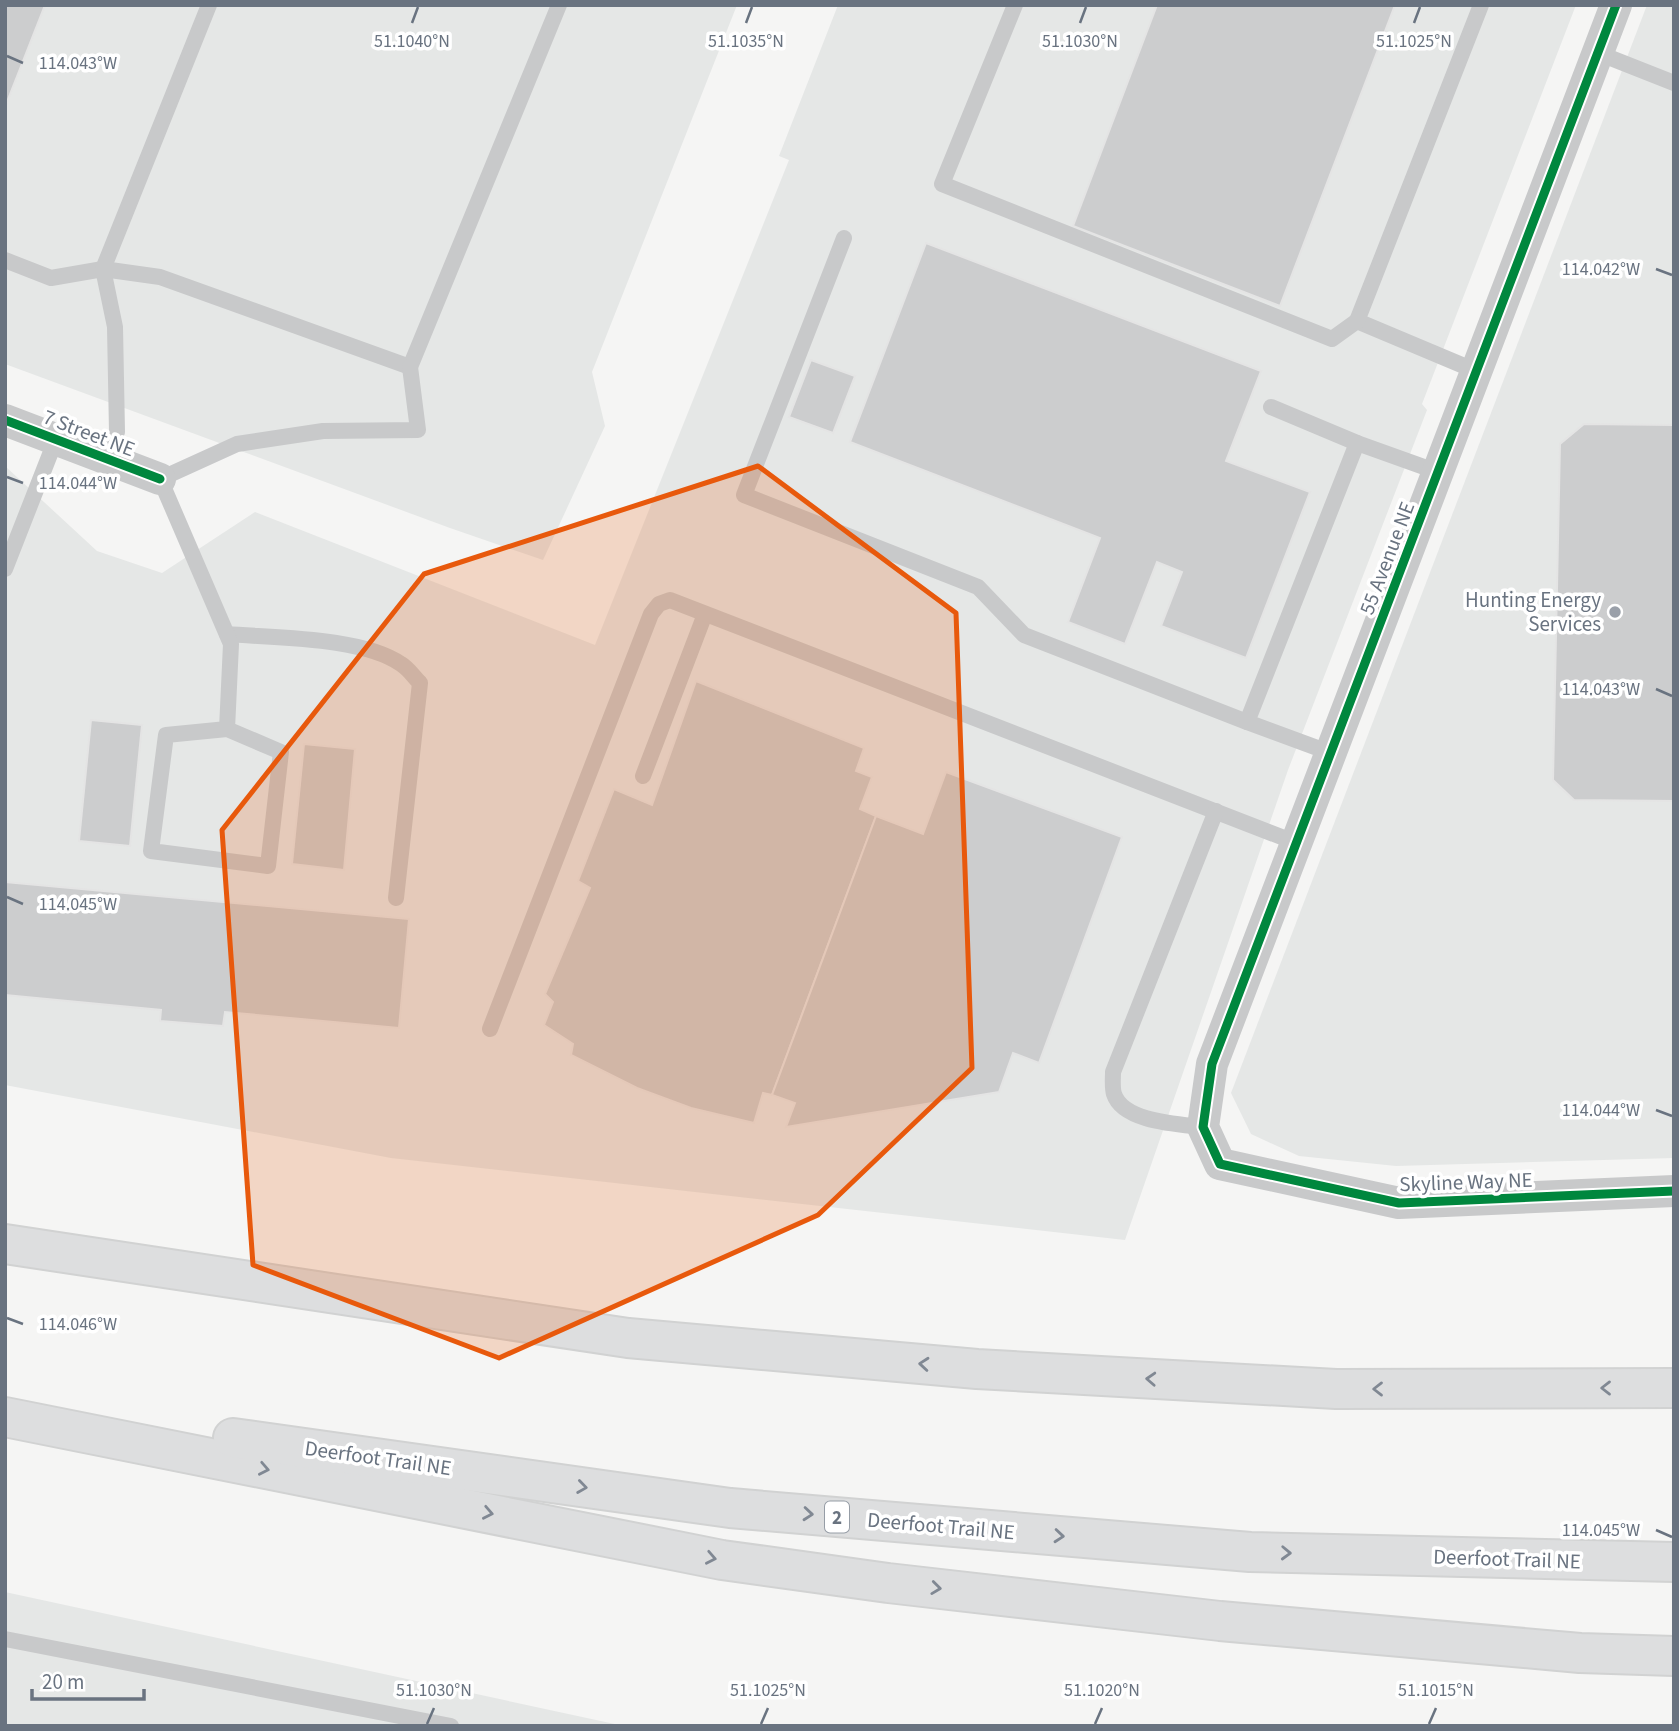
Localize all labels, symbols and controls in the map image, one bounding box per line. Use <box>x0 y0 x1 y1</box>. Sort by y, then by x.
text: 51.1040°N <box>374 29 450 54</box>
text: 51.1035°N <box>708 29 784 54</box>
text: 51.1030°N <box>1042 29 1118 54</box>
text: 51.1025°N <box>1376 29 1452 54</box>
text: 114.043°W <box>39 51 117 76</box>
text: 114.042°W <box>1562 257 1640 282</box>
street label: 7 Street NE <box>39 402 139 464</box>
text: 114.044°W <box>39 471 117 496</box>
street label: 55 Avenue NE <box>1352 497 1422 619</box>
place label: Hunting Energy Services <box>1465 585 1601 639</box>
marker: Hunting Energy Services <box>1607 604 1623 620</box>
text: 114.043°W <box>1562 677 1640 702</box>
text: 114.045°W <box>39 892 117 917</box>
text: 114.044°W <box>1562 1098 1640 1123</box>
street label: Skyline Way NE <box>1399 1165 1533 1199</box>
text: 114.046°W <box>39 1312 117 1337</box>
one-way arrow <box>918 1357 929 1372</box>
one-way arrow <box>1145 1371 1156 1386</box>
one-way arrow <box>1600 1380 1610 1396</box>
one-way arrow <box>1372 1381 1383 1397</box>
street label: Deerfoot Trail NE <box>303 1433 453 1483</box>
one-way arrow <box>258 1461 270 1476</box>
one-way arrow <box>577 1479 588 1494</box>
road number: 2 <box>825 1502 849 1532</box>
one-way arrow <box>482 1505 494 1520</box>
street label: Deerfoot Trail NE <box>866 1505 1016 1547</box>
one-way arrow <box>803 1506 814 1521</box>
text: 114.045°W <box>1562 1518 1640 1543</box>
one-way arrow <box>1054 1528 1065 1543</box>
street label: Deerfoot Trail NE <box>1433 1541 1581 1577</box>
one-way arrow <box>1281 1545 1292 1561</box>
one-way arrow <box>705 1549 717 1564</box>
one-way arrow <box>930 1581 942 1596</box>
scale bar <box>32 1658 144 1702</box>
text: 20 m <box>42 1667 84 1697</box>
text: 51.1030°N <box>396 1678 472 1703</box>
text: 51.1025°N <box>730 1678 806 1703</box>
text: 51.1020°N <box>1064 1678 1140 1703</box>
text: 51.1015°N <box>1398 1678 1474 1703</box>

